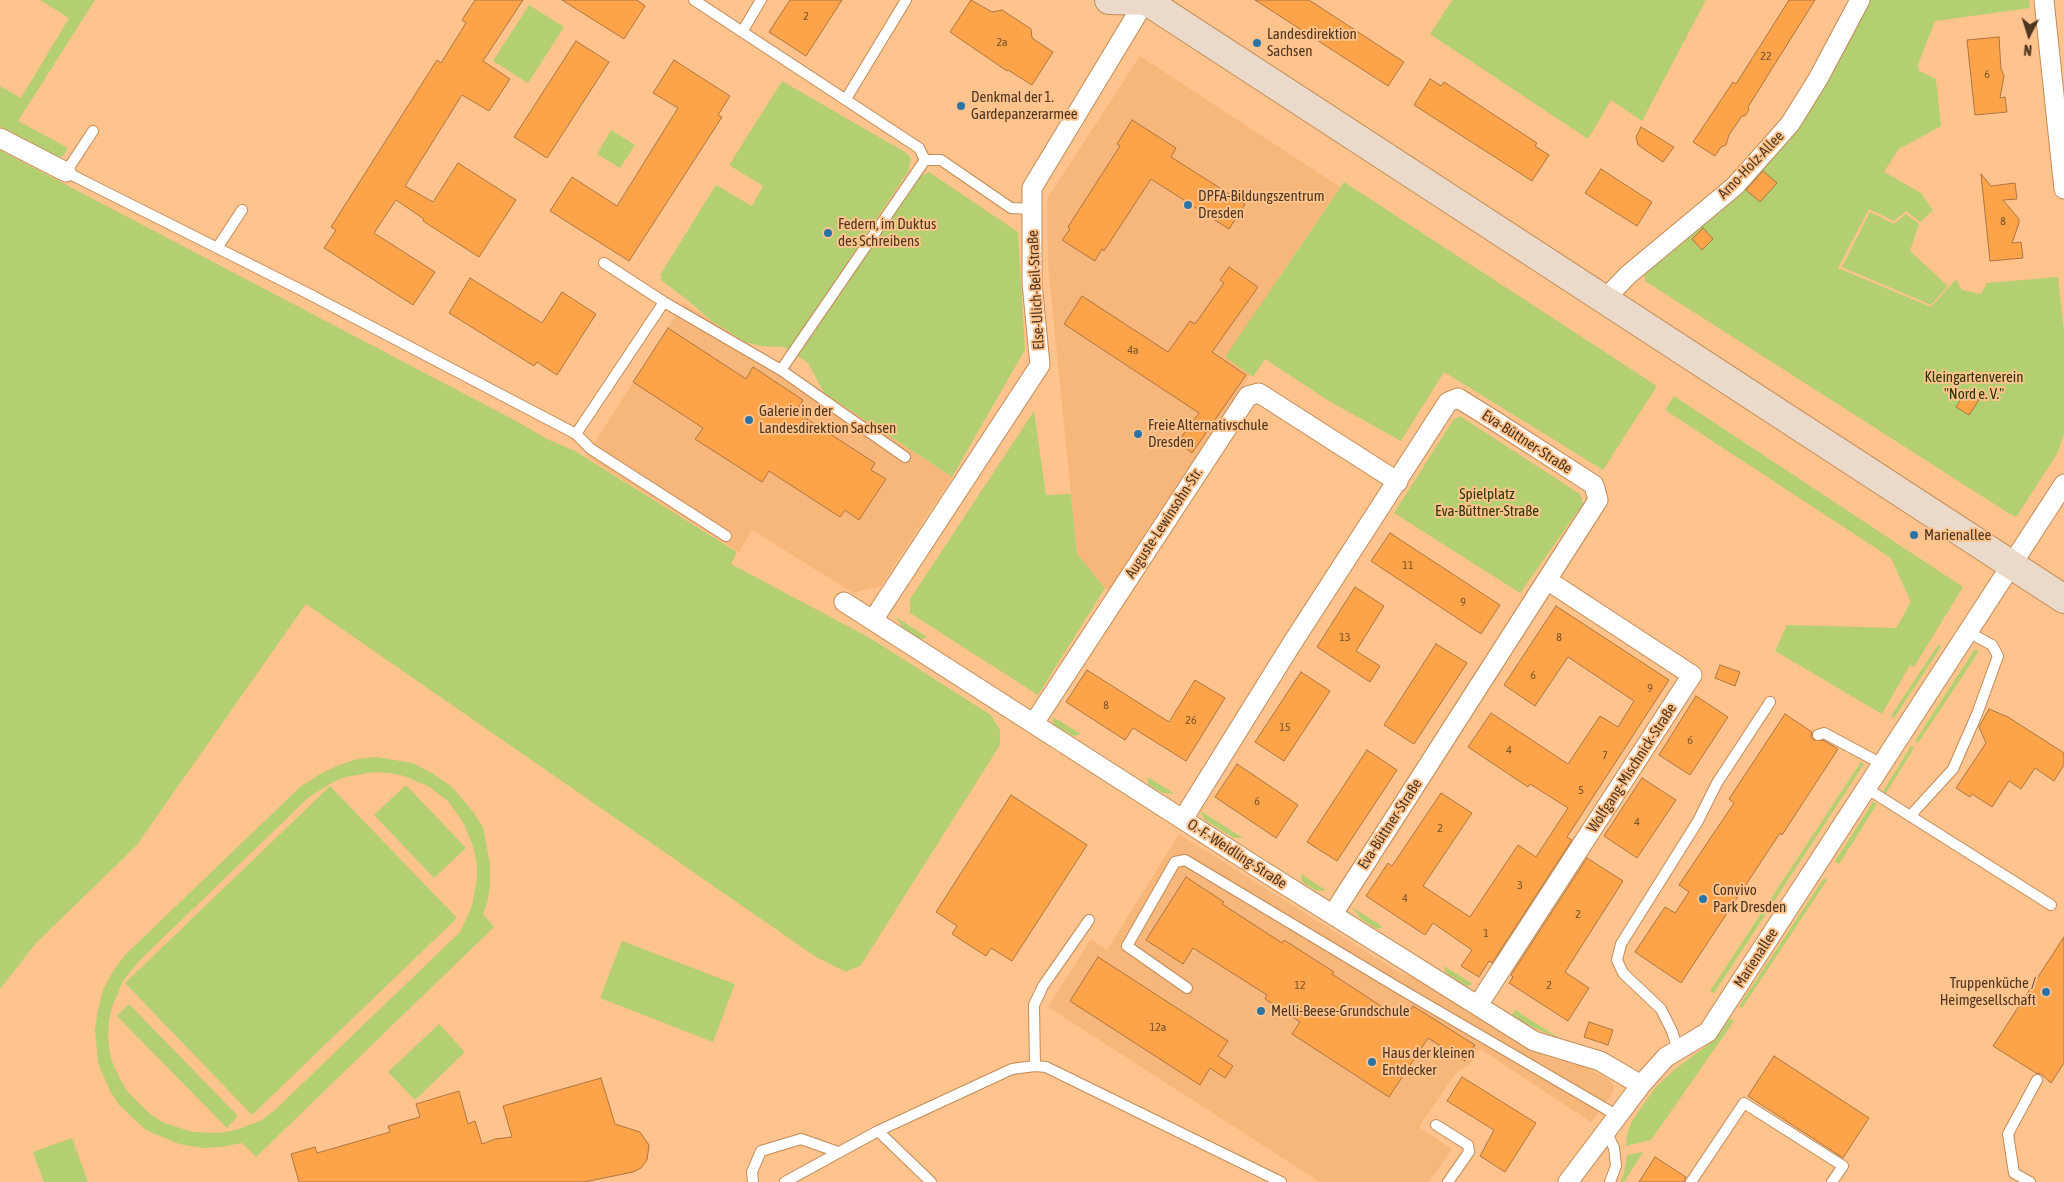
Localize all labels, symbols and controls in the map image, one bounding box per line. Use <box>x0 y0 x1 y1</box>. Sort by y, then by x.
house number: 2 <box>803 9 809 23</box>
north arrow <box>2004 10 2054 60</box>
place label: Landesdirektion Sachsen <box>1267 25 1357 60</box>
house number: 2a <box>996 35 1008 49</box>
marker: Landesdirektion Sachsen <box>1251 37 1263 49</box>
text: N <box>2023 42 2033 58</box>
house number: 22 <box>1760 49 1772 63</box>
house number: 6 <box>1984 67 1990 81</box>
place label: Denkmal der 1. Gardepanzerarmee <box>971 88 1078 123</box>
marker: Denkmal der 1. Gardepanzerarmee <box>955 100 967 112</box>
street label: Arno-Holz-Allee <box>1714 127 1788 203</box>
place label: DPFA-Bildungszentrum Dresden <box>1198 187 1324 222</box>
marker: DPFA-Bildungszentrum Dresden <box>1182 199 1194 211</box>
house number: 8 <box>2000 214 2006 228</box>
place label: Federn, im Duktus des Schreibens <box>838 215 936 250</box>
marker: Federn, im Duktus des Schreibens <box>822 227 834 239</box>
street label: Else-Ulich-Beil-Straße <box>1024 230 1048 350</box>
house number: 4a <box>1127 343 1139 357</box>
park label: Kleingartenverein "Nord e. V." <box>1924 368 2024 403</box>
place label: Galerie in der Landesdirektion Sachsen <box>759 402 896 437</box>
street label: Eva-Büttner-Straße <box>1478 406 1576 478</box>
marker: Galerie in der Landesdirektion Sachsen <box>743 414 755 426</box>
place label: Freie Alternativschule Dresden <box>1148 416 1268 451</box>
marker: Freie Alternativschule Dresden <box>1132 428 1144 440</box>
street label: Auguste-Lewinsohn-Str. <box>1122 464 1206 582</box>
park label: Spielplatz Eva-Büttner-Straße <box>1435 485 1539 520</box>
place label: Marienallee <box>1924 526 1991 544</box>
marker: Marienallee <box>1908 529 1920 541</box>
house number: 11 <box>1402 558 1414 572</box>
house number: 9 <box>1460 595 1466 609</box>
house number: 13 <box>1339 630 1351 644</box>
house number: 8 <box>1556 630 1562 644</box>
house number: 6 <box>1530 668 1536 682</box>
house number: 9 <box>1647 681 1653 695</box>
house number: 8 <box>1103 698 1109 712</box>
street label: Wolfgang-Mischnick-Straße <box>1584 700 1680 836</box>
house number: 26 <box>1185 713 1197 727</box>
house number: 15 <box>1279 720 1291 734</box>
house number: 6 <box>1687 733 1693 747</box>
house number: 4 <box>1506 743 1512 757</box>
house number: 7 <box>1602 748 1608 762</box>
street label: Eva-Büttner-Straße <box>1354 775 1426 873</box>
house number: 5 <box>1578 783 1584 797</box>
house number: 6 <box>1254 794 1260 808</box>
street label: O.-F.-Weidling-Straße <box>1184 815 1290 893</box>
house number: 4 <box>1634 815 1640 829</box>
house number: 2 <box>1437 821 1443 835</box>
house number: 3 <box>1517 878 1523 892</box>
place label: Convivo Park Dresden <box>1713 881 1786 916</box>
house number: 4 <box>1402 891 1408 905</box>
marker: Convivo Park Dresden <box>1697 893 1709 905</box>
house number: 2 <box>1575 907 1581 921</box>
street label: Marienallee <box>1730 925 1782 991</box>
house number: 1 <box>1483 926 1489 940</box>
place label: Truppenküche / Heimgesellschaft <box>1940 974 2036 1009</box>
house number: 12 <box>1294 978 1306 992</box>
house number: 2 <box>1546 978 1552 992</box>
marker: Truppenküche / Heimgesellschaft <box>2040 986 2052 998</box>
place label: Melli-Beese-Grundschule <box>1271 1002 1410 1020</box>
marker: Melli-Beese-Grundschule <box>1255 1005 1267 1017</box>
house number: 12a <box>1150 1020 1166 1034</box>
place label: Haus der kleinen Entdecker <box>1382 1044 1475 1079</box>
marker: Haus der kleinen Entdecker <box>1366 1056 1378 1068</box>

